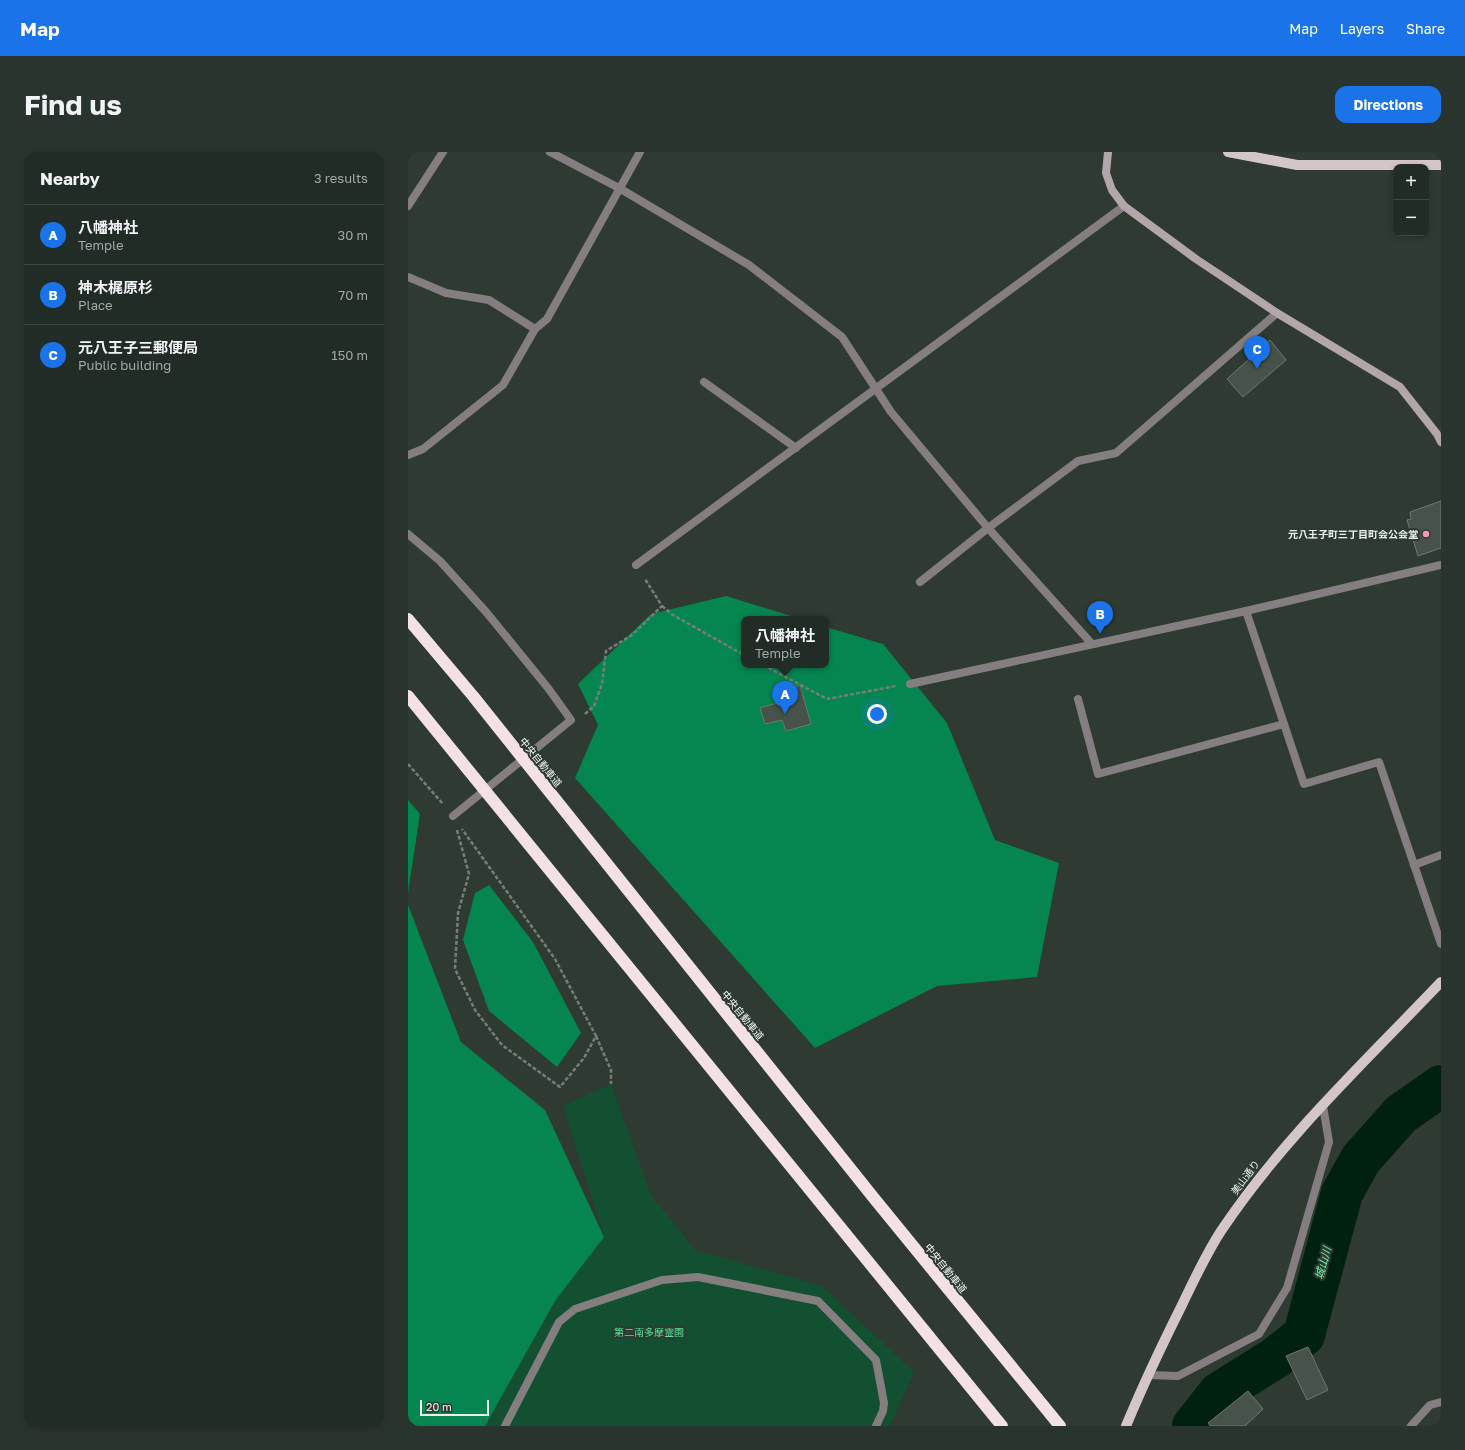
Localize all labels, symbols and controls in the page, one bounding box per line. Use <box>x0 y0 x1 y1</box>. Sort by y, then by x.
text: Map <box>20 17 60 40</box>
text: Map <box>1289 20 1318 37</box>
text: Layers <box>1340 20 1384 37</box>
text: Share <box>1406 20 1445 37</box>
button: Directions <box>1335 86 1441 123</box>
text: Find us <box>24 88 122 121</box>
map controls <box>1393 164 1429 236</box>
button: + <box>1393 164 1429 200</box>
text: Nearby <box>40 168 100 189</box>
text: 3 results <box>314 170 368 186</box>
button: − <box>1393 200 1429 236</box>
text: 八幡神社 <box>78 218 138 236</box>
text: A <box>48 227 58 243</box>
text: 30 m <box>338 227 368 243</box>
text: Temple <box>78 237 124 253</box>
text: 神木梶原杉 <box>78 278 153 296</box>
text: B <box>48 287 58 303</box>
text: 70 m <box>338 287 368 303</box>
text: Place <box>78 297 113 313</box>
pin: C <box>1244 336 1270 369</box>
text: 元八王子三郵便局 <box>78 338 198 356</box>
text: C <box>48 347 58 363</box>
text: 150 m <box>331 347 368 363</box>
text: Public building <box>78 357 171 373</box>
place label: 元八王子町三丁目町会公会堂 <box>1288 528 1418 540</box>
marker: 元八王子町三丁目町会公会堂 <box>1421 529 1431 539</box>
pin: B <box>1087 601 1113 634</box>
popup <box>741 616 829 668</box>
text: 八幡神社 <box>755 626 815 644</box>
text: Temple <box>755 645 801 661</box>
pin: A <box>772 681 798 714</box>
your location <box>867 704 887 724</box>
street label: 中央自動車道 <box>517 735 565 789</box>
street label: 中央自動車道 <box>719 988 767 1042</box>
street label: 美山通り <box>1228 1157 1262 1197</box>
street label: 中央自動車道 <box>922 1241 970 1295</box>
water label: 城山川 <box>1312 1244 1333 1280</box>
park label: 第二南多摩霊園 <box>614 1326 684 1338</box>
scale bar <box>420 1398 489 1417</box>
text: 20 m <box>426 1400 452 1413</box>

